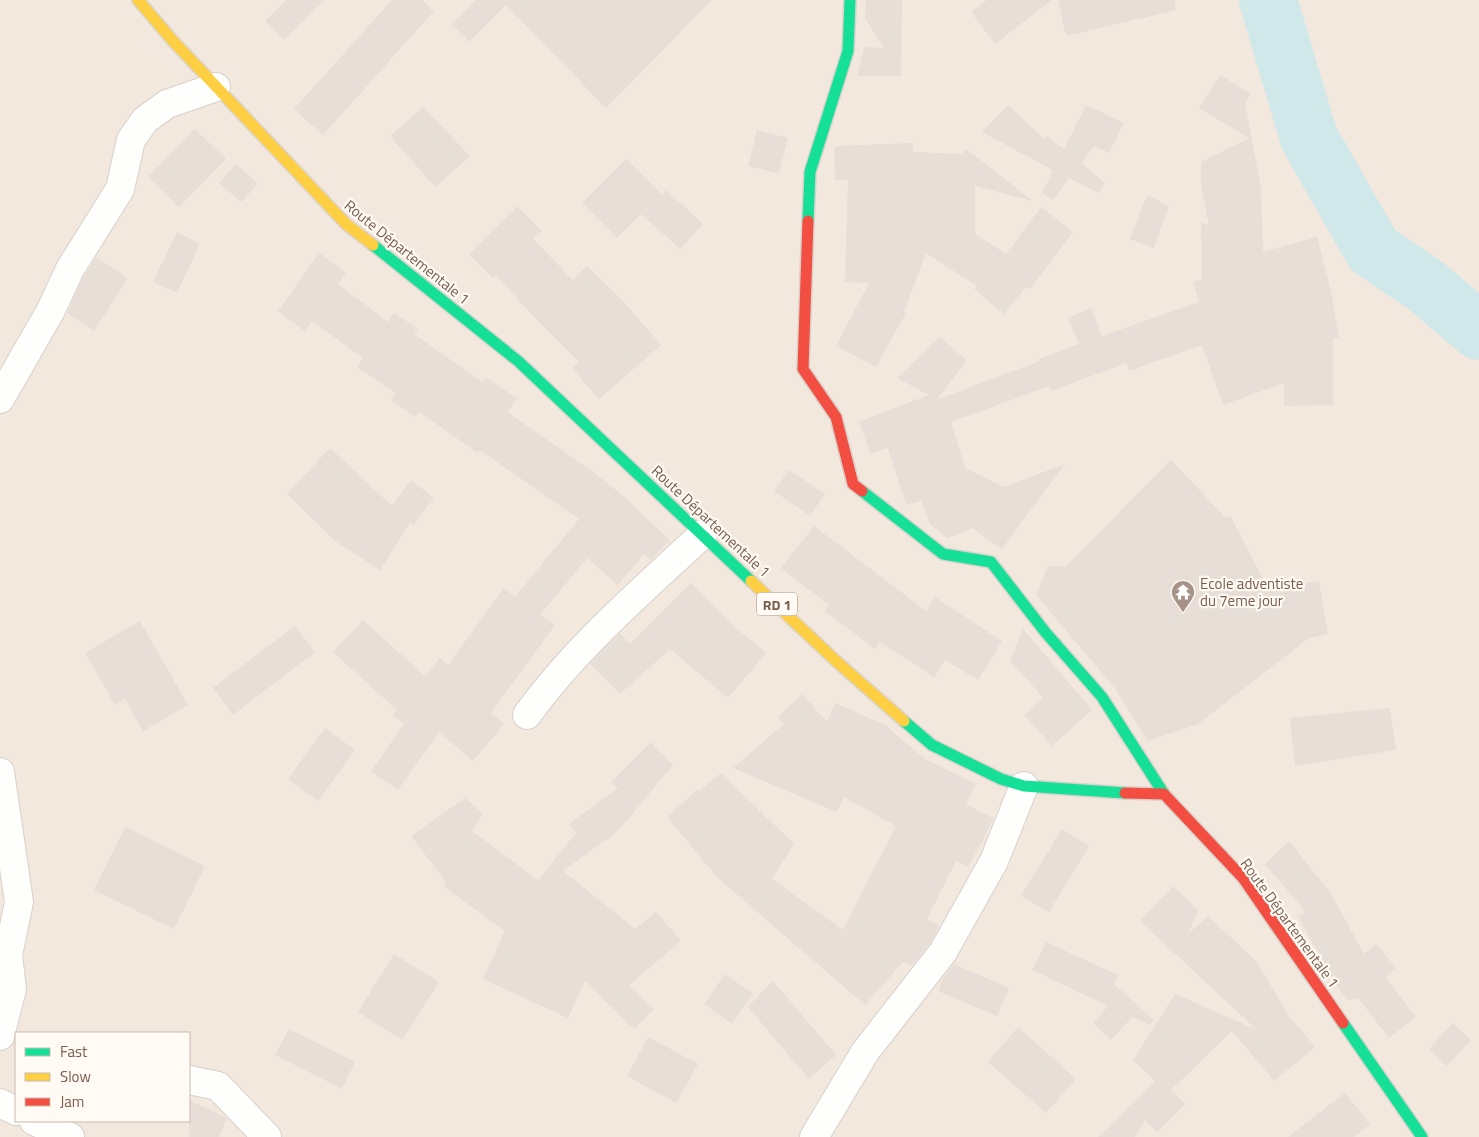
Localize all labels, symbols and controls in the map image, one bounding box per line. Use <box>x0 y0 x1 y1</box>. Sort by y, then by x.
street label: Route Départementale 1 <box>339 194 475 310</box>
street label: Route Départementale 1 <box>646 460 776 582</box>
place label: Ecole adventiste du 7eme jour <box>1200 572 1303 612</box>
temple icon: Ecole adventiste du 7eme jour <box>1170 579 1196 613</box>
road number: RD 1 <box>757 592 797 616</box>
street label: Route Départementale 1 <box>1235 853 1345 993</box>
legend <box>15 1032 190 1122</box>
text: Fast <box>60 1040 88 1063</box>
text: Slow <box>60 1065 91 1088</box>
text: Jam <box>60 1090 84 1113</box>

